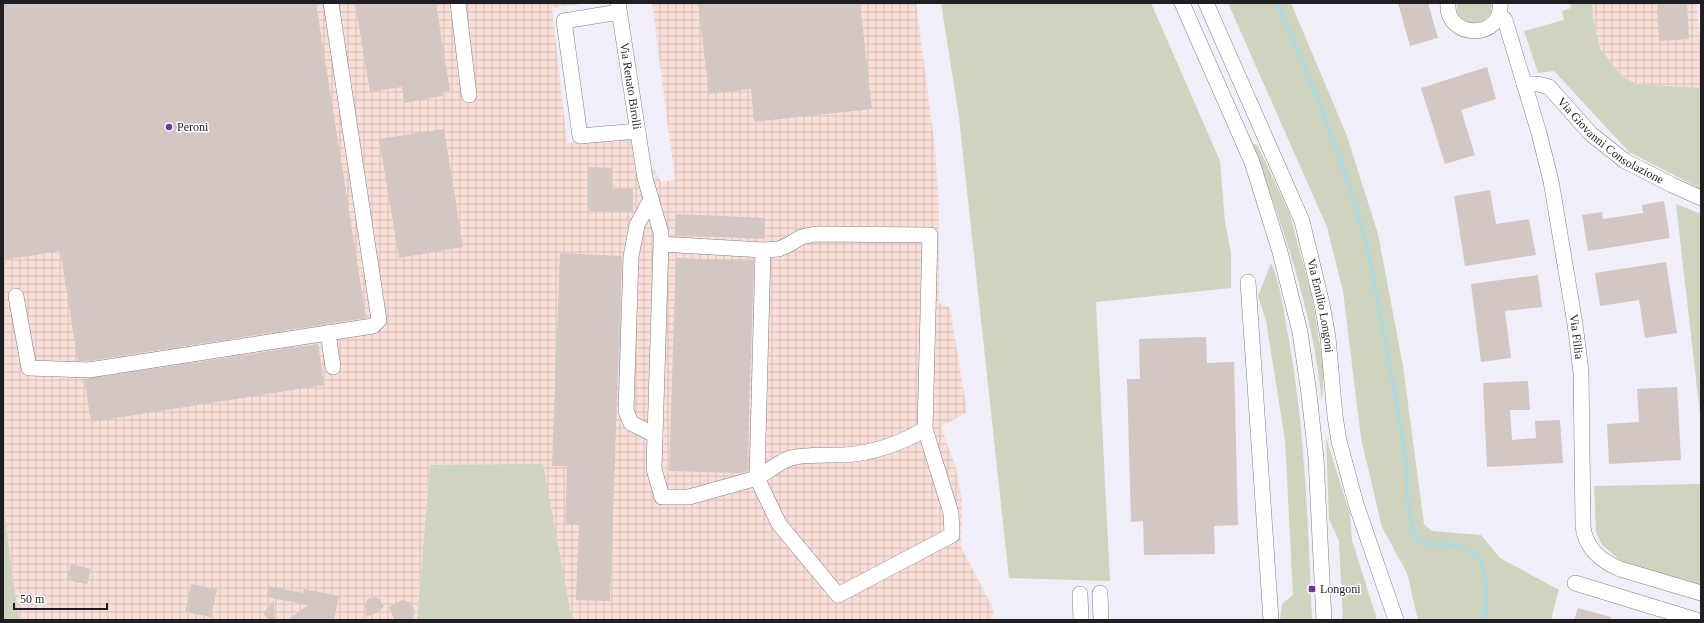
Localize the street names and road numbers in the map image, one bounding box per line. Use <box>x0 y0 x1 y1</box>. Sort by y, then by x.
street label: Via Renato Birolli <box>617 41 645 131</box>
street label: Via Giovanni Consolazione <box>1555 94 1666 187</box>
street label: Via Emilio Longoni <box>1304 257 1336 354</box>
street label: Via Fillia <box>1566 313 1586 360</box>

